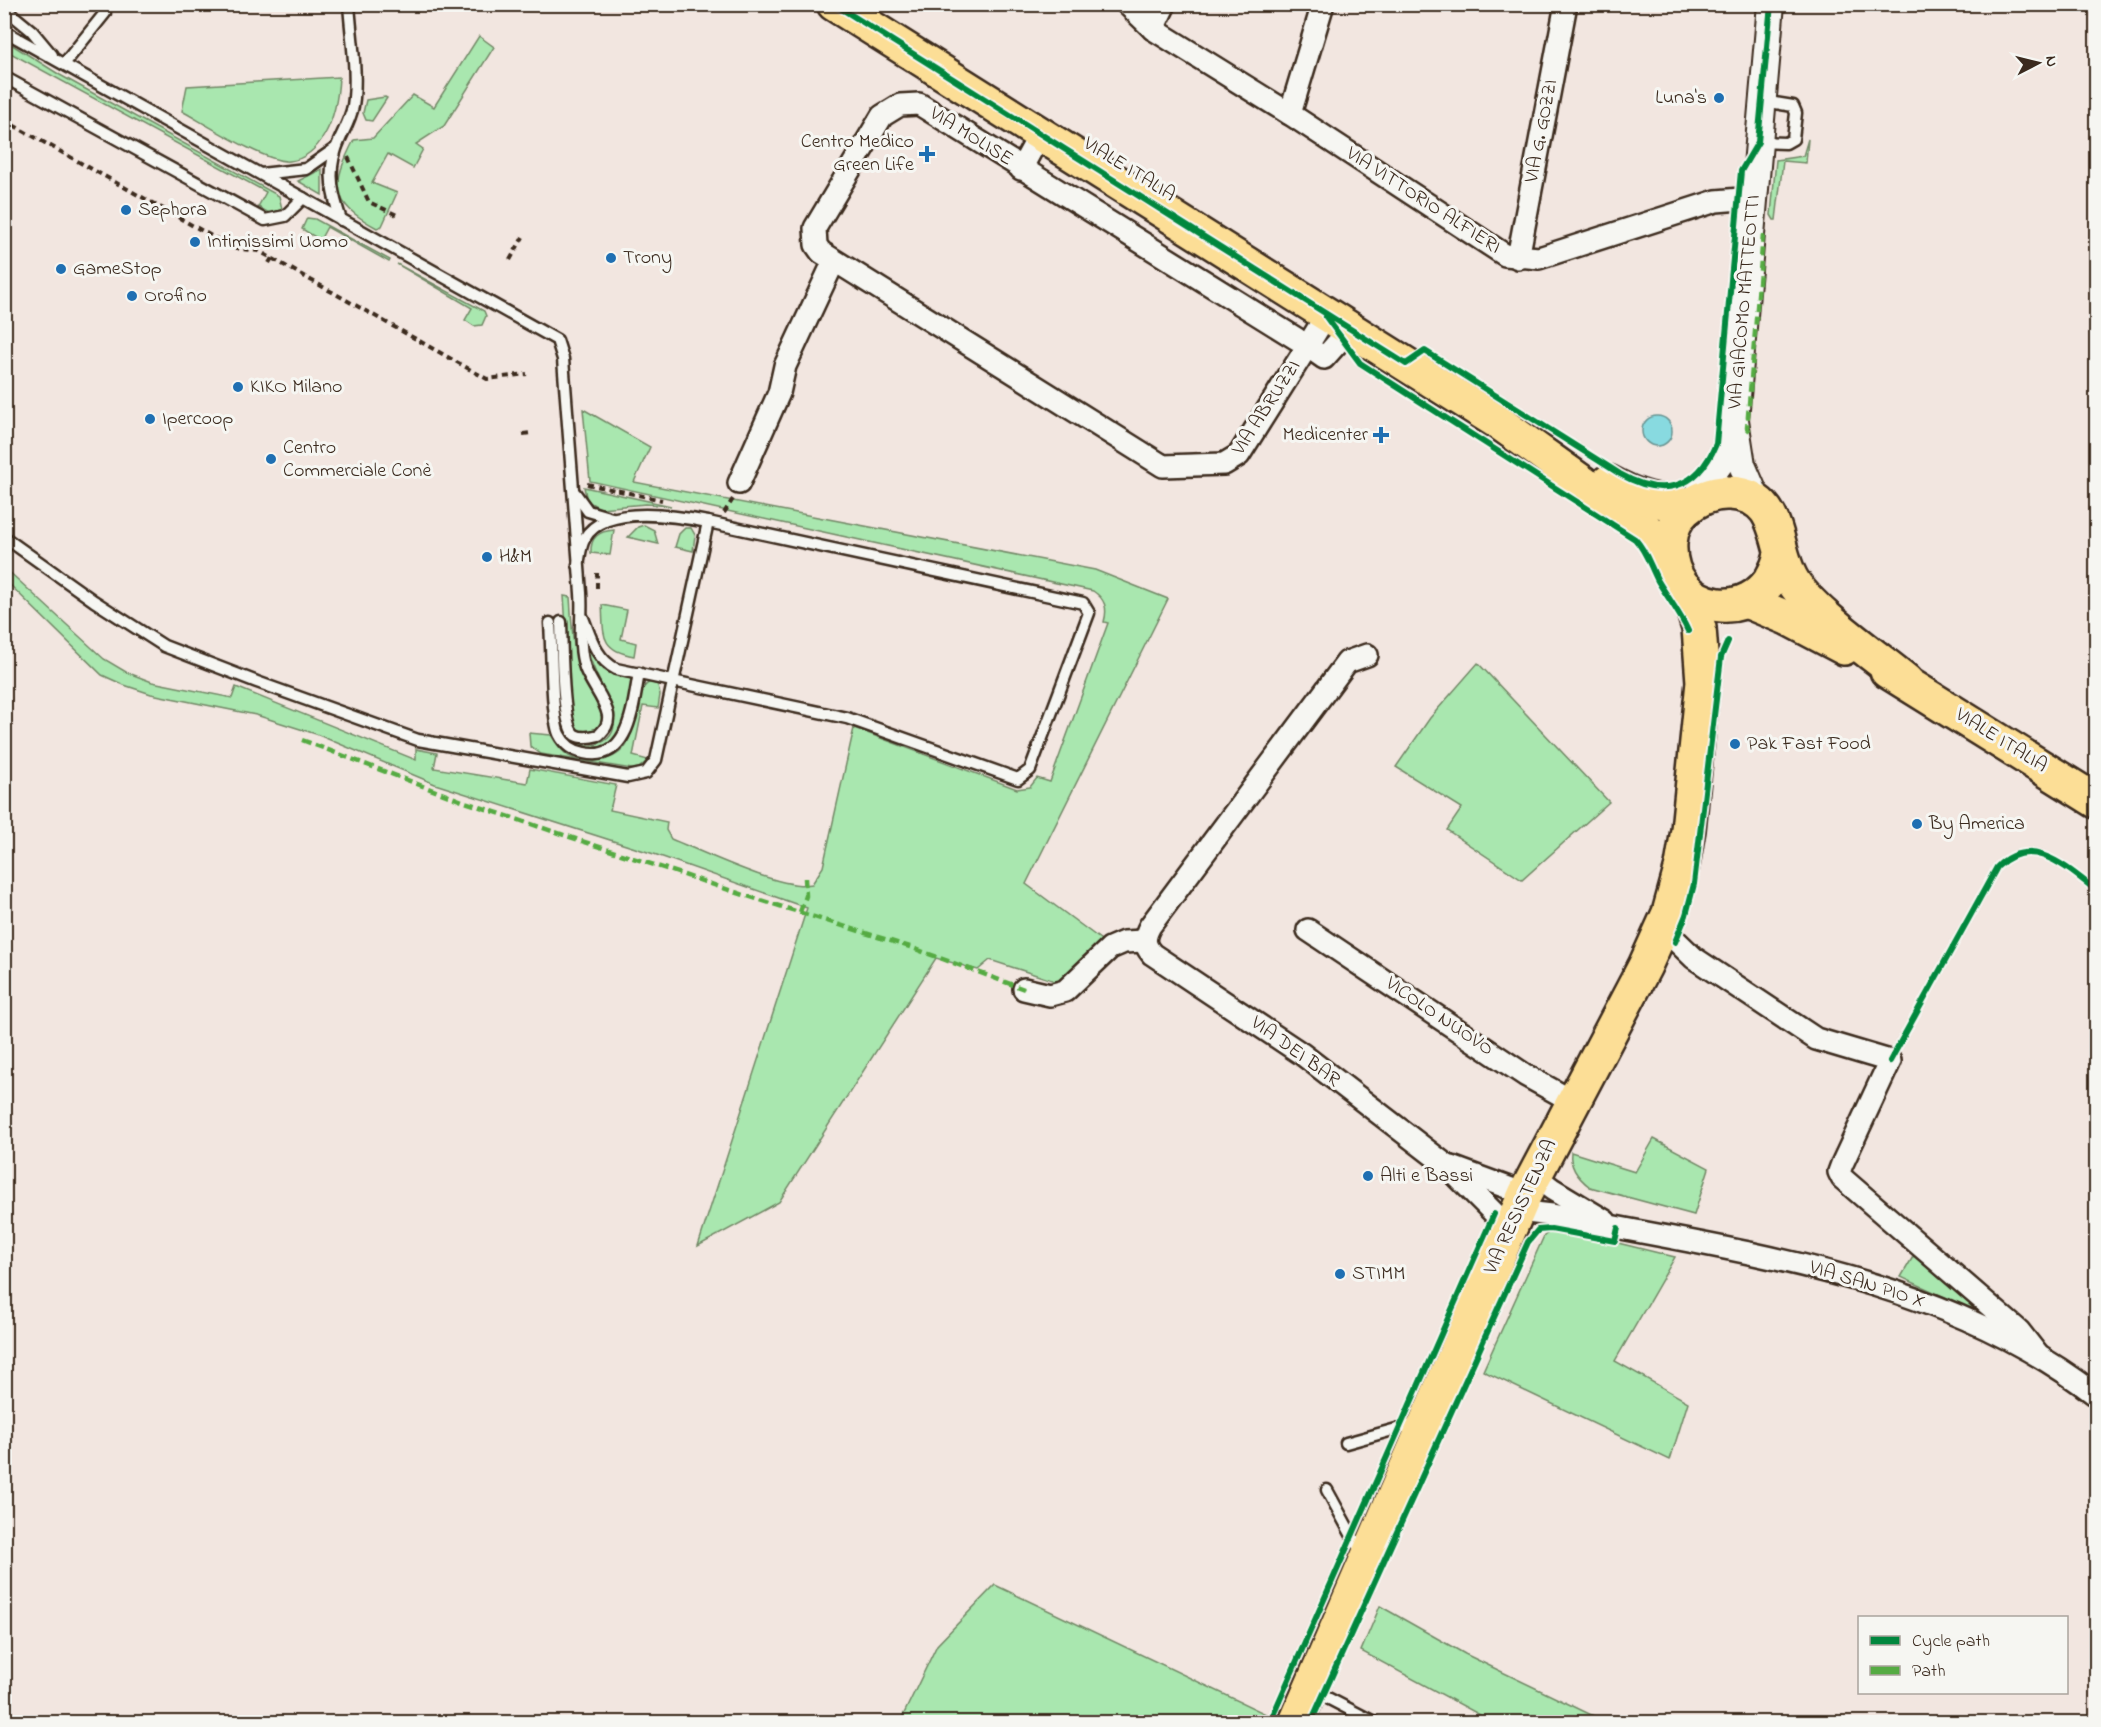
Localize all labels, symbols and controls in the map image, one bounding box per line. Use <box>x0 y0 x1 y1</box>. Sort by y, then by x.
north arrow <box>2008 33 2068 93</box>
text: N <box>2038 55 2063 68</box>
street label: VIA G. GOZZI <box>1518 77 1566 186</box>
place label: Luna's <box>1655 84 1707 113</box>
marker: Luna's <box>1712 91 1726 105</box>
street label: VIA MOLISE <box>923 99 1018 174</box>
place label: Centro Medico Green Life <box>801 128 914 180</box>
street label: VIALE ITALIA <box>1076 130 1181 210</box>
street label: VIA VITTORIO ALFIERI <box>1339 139 1506 262</box>
marker: Centro Medico Green Life <box>918 145 936 163</box>
street label: VIA GIACOMO MATTEOTTI <box>1721 194 1769 411</box>
place label: Sephora <box>138 196 207 225</box>
marker: Sephora <box>119 203 133 217</box>
place label: Intimissimi Uomo <box>207 228 348 257</box>
marker: Intimissimi Uomo <box>188 235 202 249</box>
place label: Trony <box>623 244 672 273</box>
marker: Trony <box>604 251 618 265</box>
place label: GameStop <box>73 255 162 284</box>
marker: GameStop <box>54 262 68 276</box>
place label: Orofino <box>144 282 207 311</box>
marker: Orofino <box>125 289 139 303</box>
street label: VIA ABRUZZI <box>1225 355 1309 462</box>
place label: KIKO Milano <box>250 373 342 402</box>
marker: KIKO Milano <box>231 380 245 394</box>
place label: Ipercoop <box>162 405 233 434</box>
marker: Ipercoop <box>143 412 157 426</box>
place label: Medicenter <box>1282 421 1369 450</box>
marker: Medicenter <box>1372 426 1390 444</box>
place label: Centro Commerciale Conè <box>283 434 431 486</box>
marker: Centro Commerciale Conè <box>264 452 278 466</box>
place label: H&M <box>499 543 532 572</box>
marker: H&M <box>480 550 494 564</box>
street label: VIALE ITALIA <box>1948 701 2053 781</box>
place label: Pak Fast Food <box>1747 730 1871 759</box>
marker: Pak Fast Food <box>1728 737 1742 751</box>
place label: By America <box>1928 810 2025 839</box>
marker: By America <box>1910 817 1924 831</box>
street label: VICOLO NUOVO <box>1378 969 1499 1064</box>
street label: VIA DEI BAR <box>1243 1009 1347 1095</box>
street label: VIA RESISTENZA <box>1477 1135 1565 1280</box>
place label: Alti e Bassi <box>1380 1162 1473 1191</box>
marker: Alti e Bassi <box>1361 1169 1375 1183</box>
street label: VIA SAN PIO X <box>1805 1253 1929 1317</box>
place label: STIMM <box>1352 1260 1405 1289</box>
marker: STIMM <box>1333 1267 1347 1281</box>
legend <box>1858 1616 2068 1694</box>
text: Cycle path <box>1912 1629 1990 1655</box>
text: Path <box>1912 1659 1946 1685</box>

